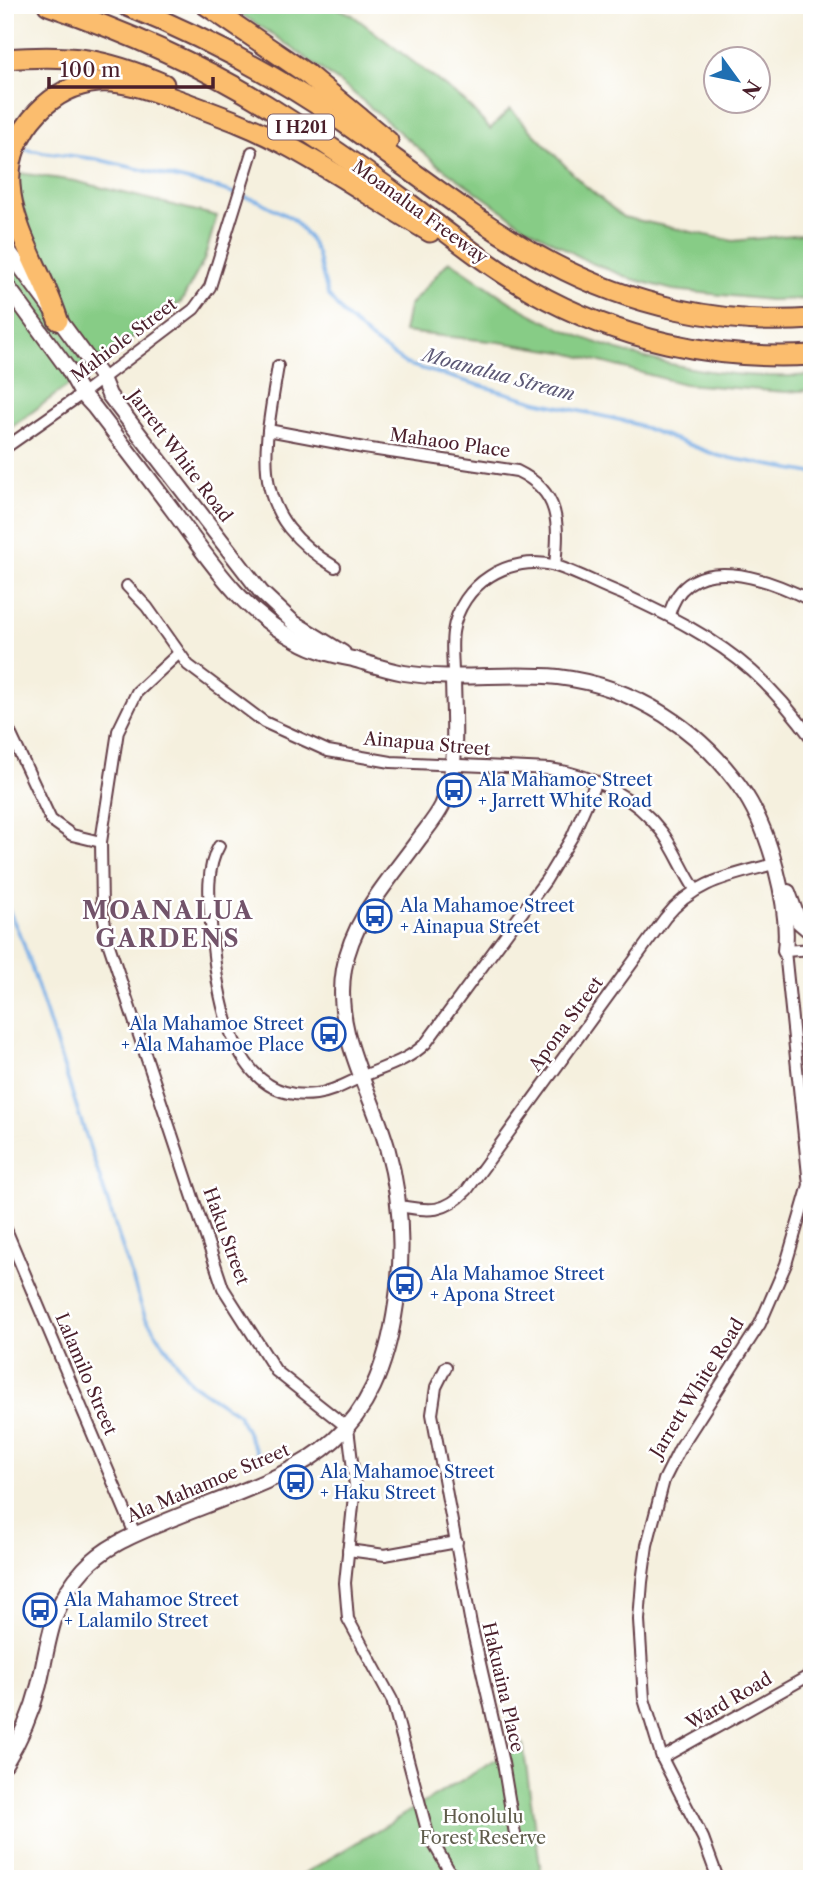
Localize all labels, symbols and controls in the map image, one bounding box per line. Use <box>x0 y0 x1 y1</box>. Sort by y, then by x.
scale bar <box>49 46 214 90</box>
north arrow <box>702 46 772 116</box>
text: 100 m <box>60 57 121 82</box>
text: N <box>737 76 765 102</box>
road number: I H201 <box>268 114 334 140</box>
street label: Moanalua Freeway <box>348 156 493 269</box>
street label: Mahiole Street <box>67 293 182 387</box>
water label: Moanalua Stream <box>418 343 577 406</box>
street label: Jarrett White Road <box>121 383 237 527</box>
street label: Mahaoo Place <box>388 424 512 462</box>
street label: Ainapua Street <box>362 727 492 761</box>
place label: Ala Mahamoe Street + Jarrett White Road <box>477 769 653 812</box>
bus stop icon: Ala Mahamoe Street + Jarrett White Road <box>435 771 473 809</box>
place label: Ala Mahamoe Street + Ainapua Street <box>399 895 575 938</box>
district label: MOANALUA GARDENS <box>82 896 254 953</box>
bus stop icon: Ala Mahamoe Street + Ainapua Street <box>356 897 394 935</box>
street label: Apona Street <box>524 972 608 1077</box>
place label: Ala Mahamoe Street + Ala Mahamoe Place <box>121 1013 305 1056</box>
bus stop icon: Ala Mahamoe Street + Ala Mahamoe Place <box>310 1015 348 1053</box>
street label: Haku Street <box>198 1184 254 1288</box>
place label: Ala Mahamoe Street + Apona Street <box>429 1263 605 1306</box>
bus stop icon: Ala Mahamoe Street + Apona Street <box>386 1265 424 1303</box>
street label: Lalamilo Street <box>50 1310 122 1439</box>
street label: Jarrett White Road <box>644 1314 749 1464</box>
street label: Ala Mahamoe Street <box>122 1438 293 1528</box>
place label: Ala Mahamoe Street + Haku Street <box>319 1461 495 1504</box>
bus stop icon: Ala Mahamoe Street + Haku Street <box>277 1463 315 1501</box>
place label: Ala Mahamoe Street + Lalamilo Street <box>63 1589 239 1632</box>
bus stop icon: Ala Mahamoe Street + Lalamilo Street <box>21 1591 59 1629</box>
street label: Hakuaina Place <box>477 1620 529 1754</box>
street label: Ward Road <box>681 1668 776 1735</box>
park label: Honolulu Forest Reserve <box>420 1806 546 1849</box>

